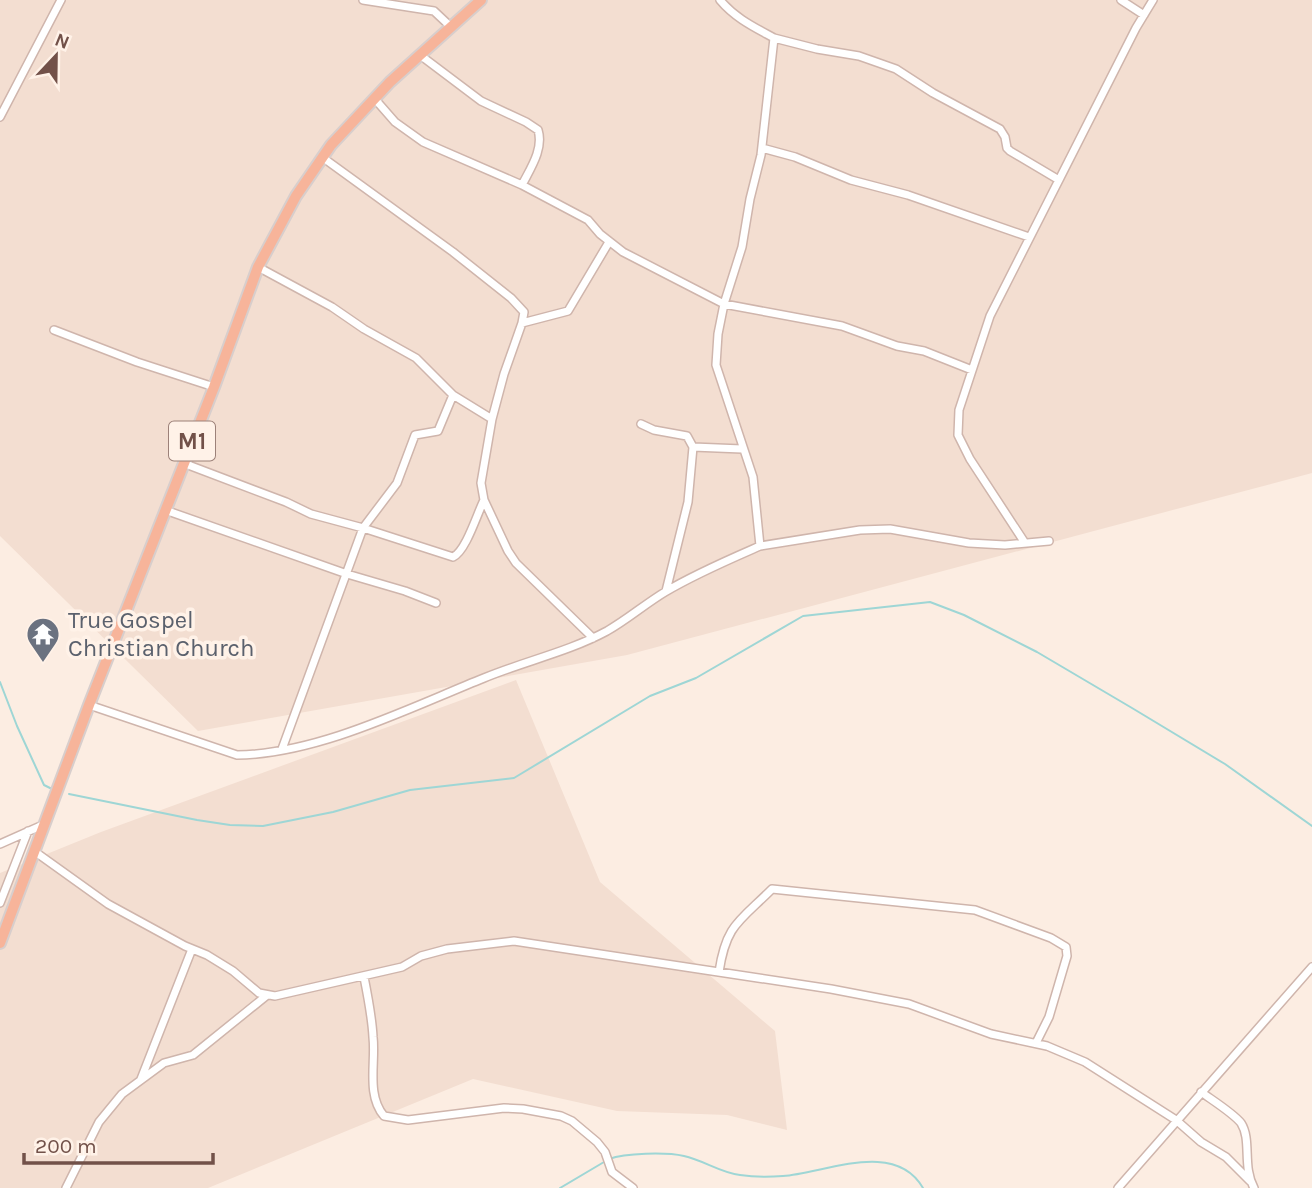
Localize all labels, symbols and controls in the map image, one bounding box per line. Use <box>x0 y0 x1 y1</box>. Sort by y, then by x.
north arrow <box>21 21 91 91</box>
text: N <box>52 28 72 54</box>
road number: M1 <box>169 422 215 461</box>
place label: True Gospel Christian Church <box>68 606 254 662</box>
temple icon: True Gospel Christian Church <box>24 615 62 664</box>
scale bar <box>24 1122 214 1166</box>
text: 200 m <box>35 1134 97 1158</box>

